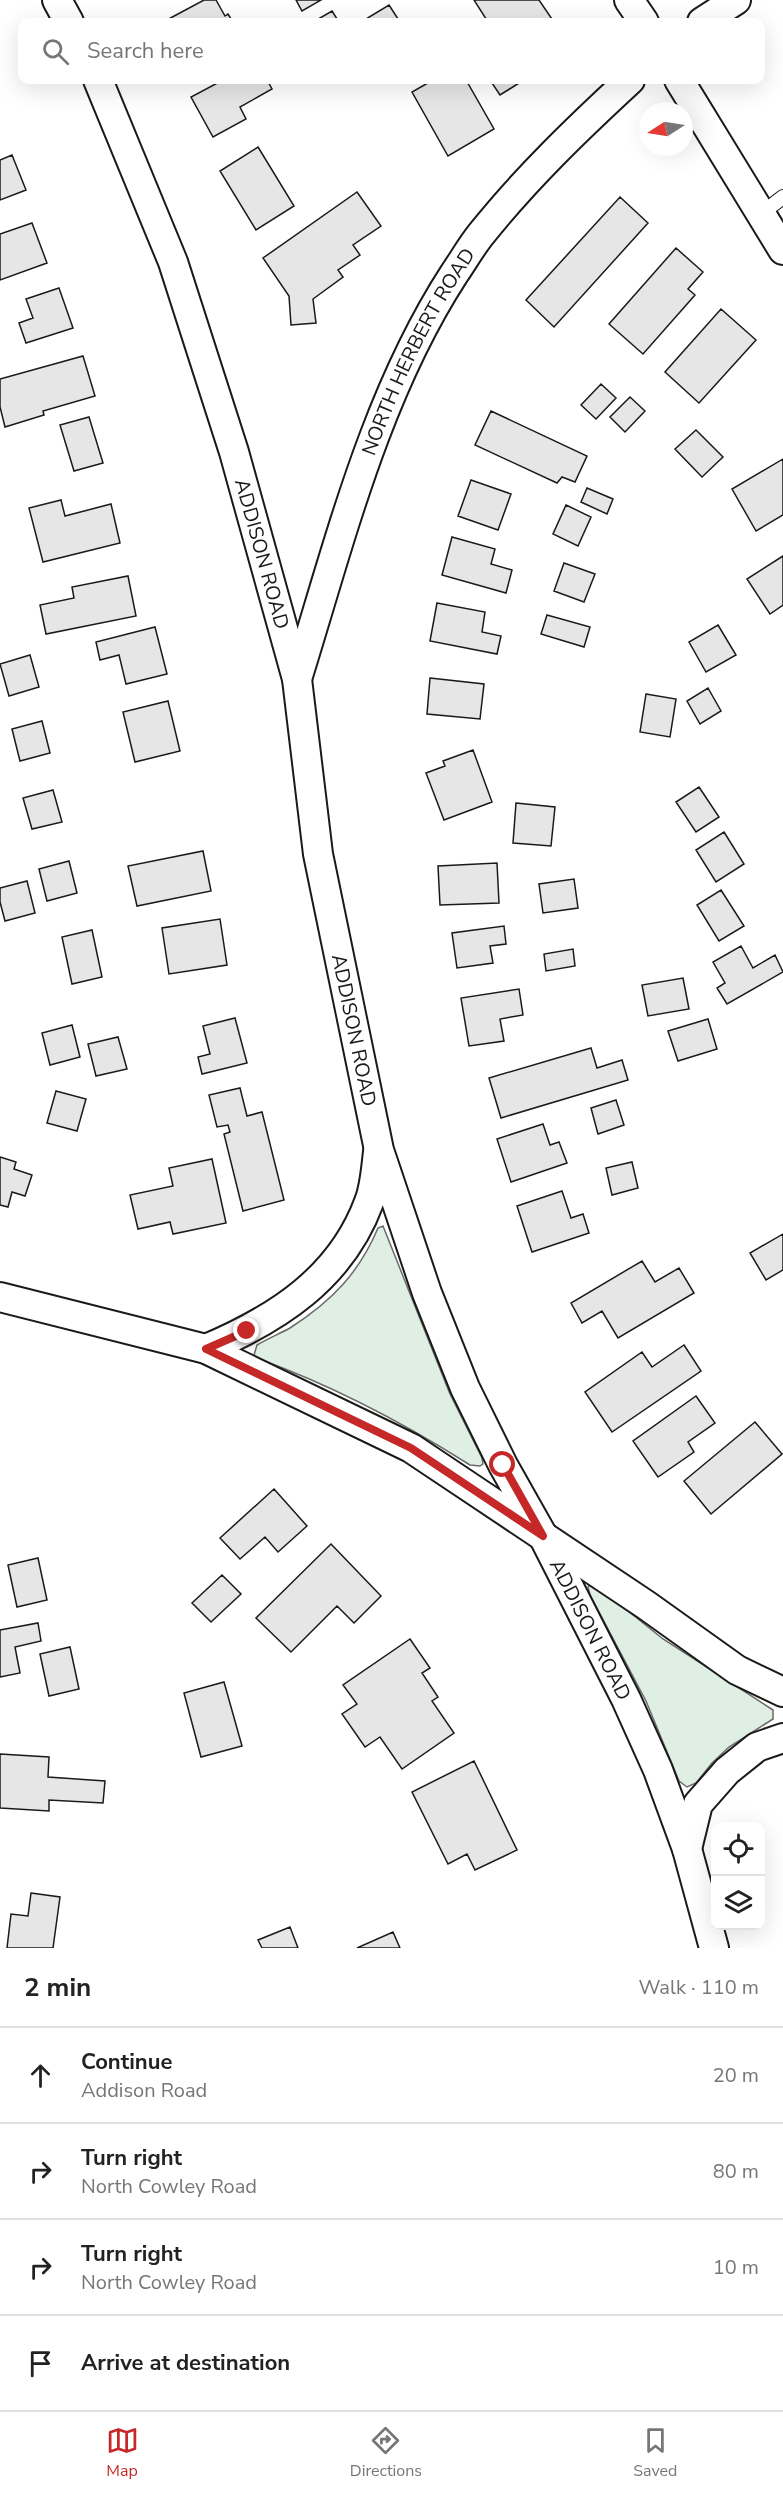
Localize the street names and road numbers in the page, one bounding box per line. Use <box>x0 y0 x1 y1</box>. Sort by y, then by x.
street label: NORTH HERBERT ROAD <box>355 243 481 459</box>
street label: ADDISON ROAD <box>229 476 296 632</box>
street label: ADDISON ROAD <box>325 952 383 1109</box>
street label: ADDISON ROAD <box>543 1554 638 1705</box>

